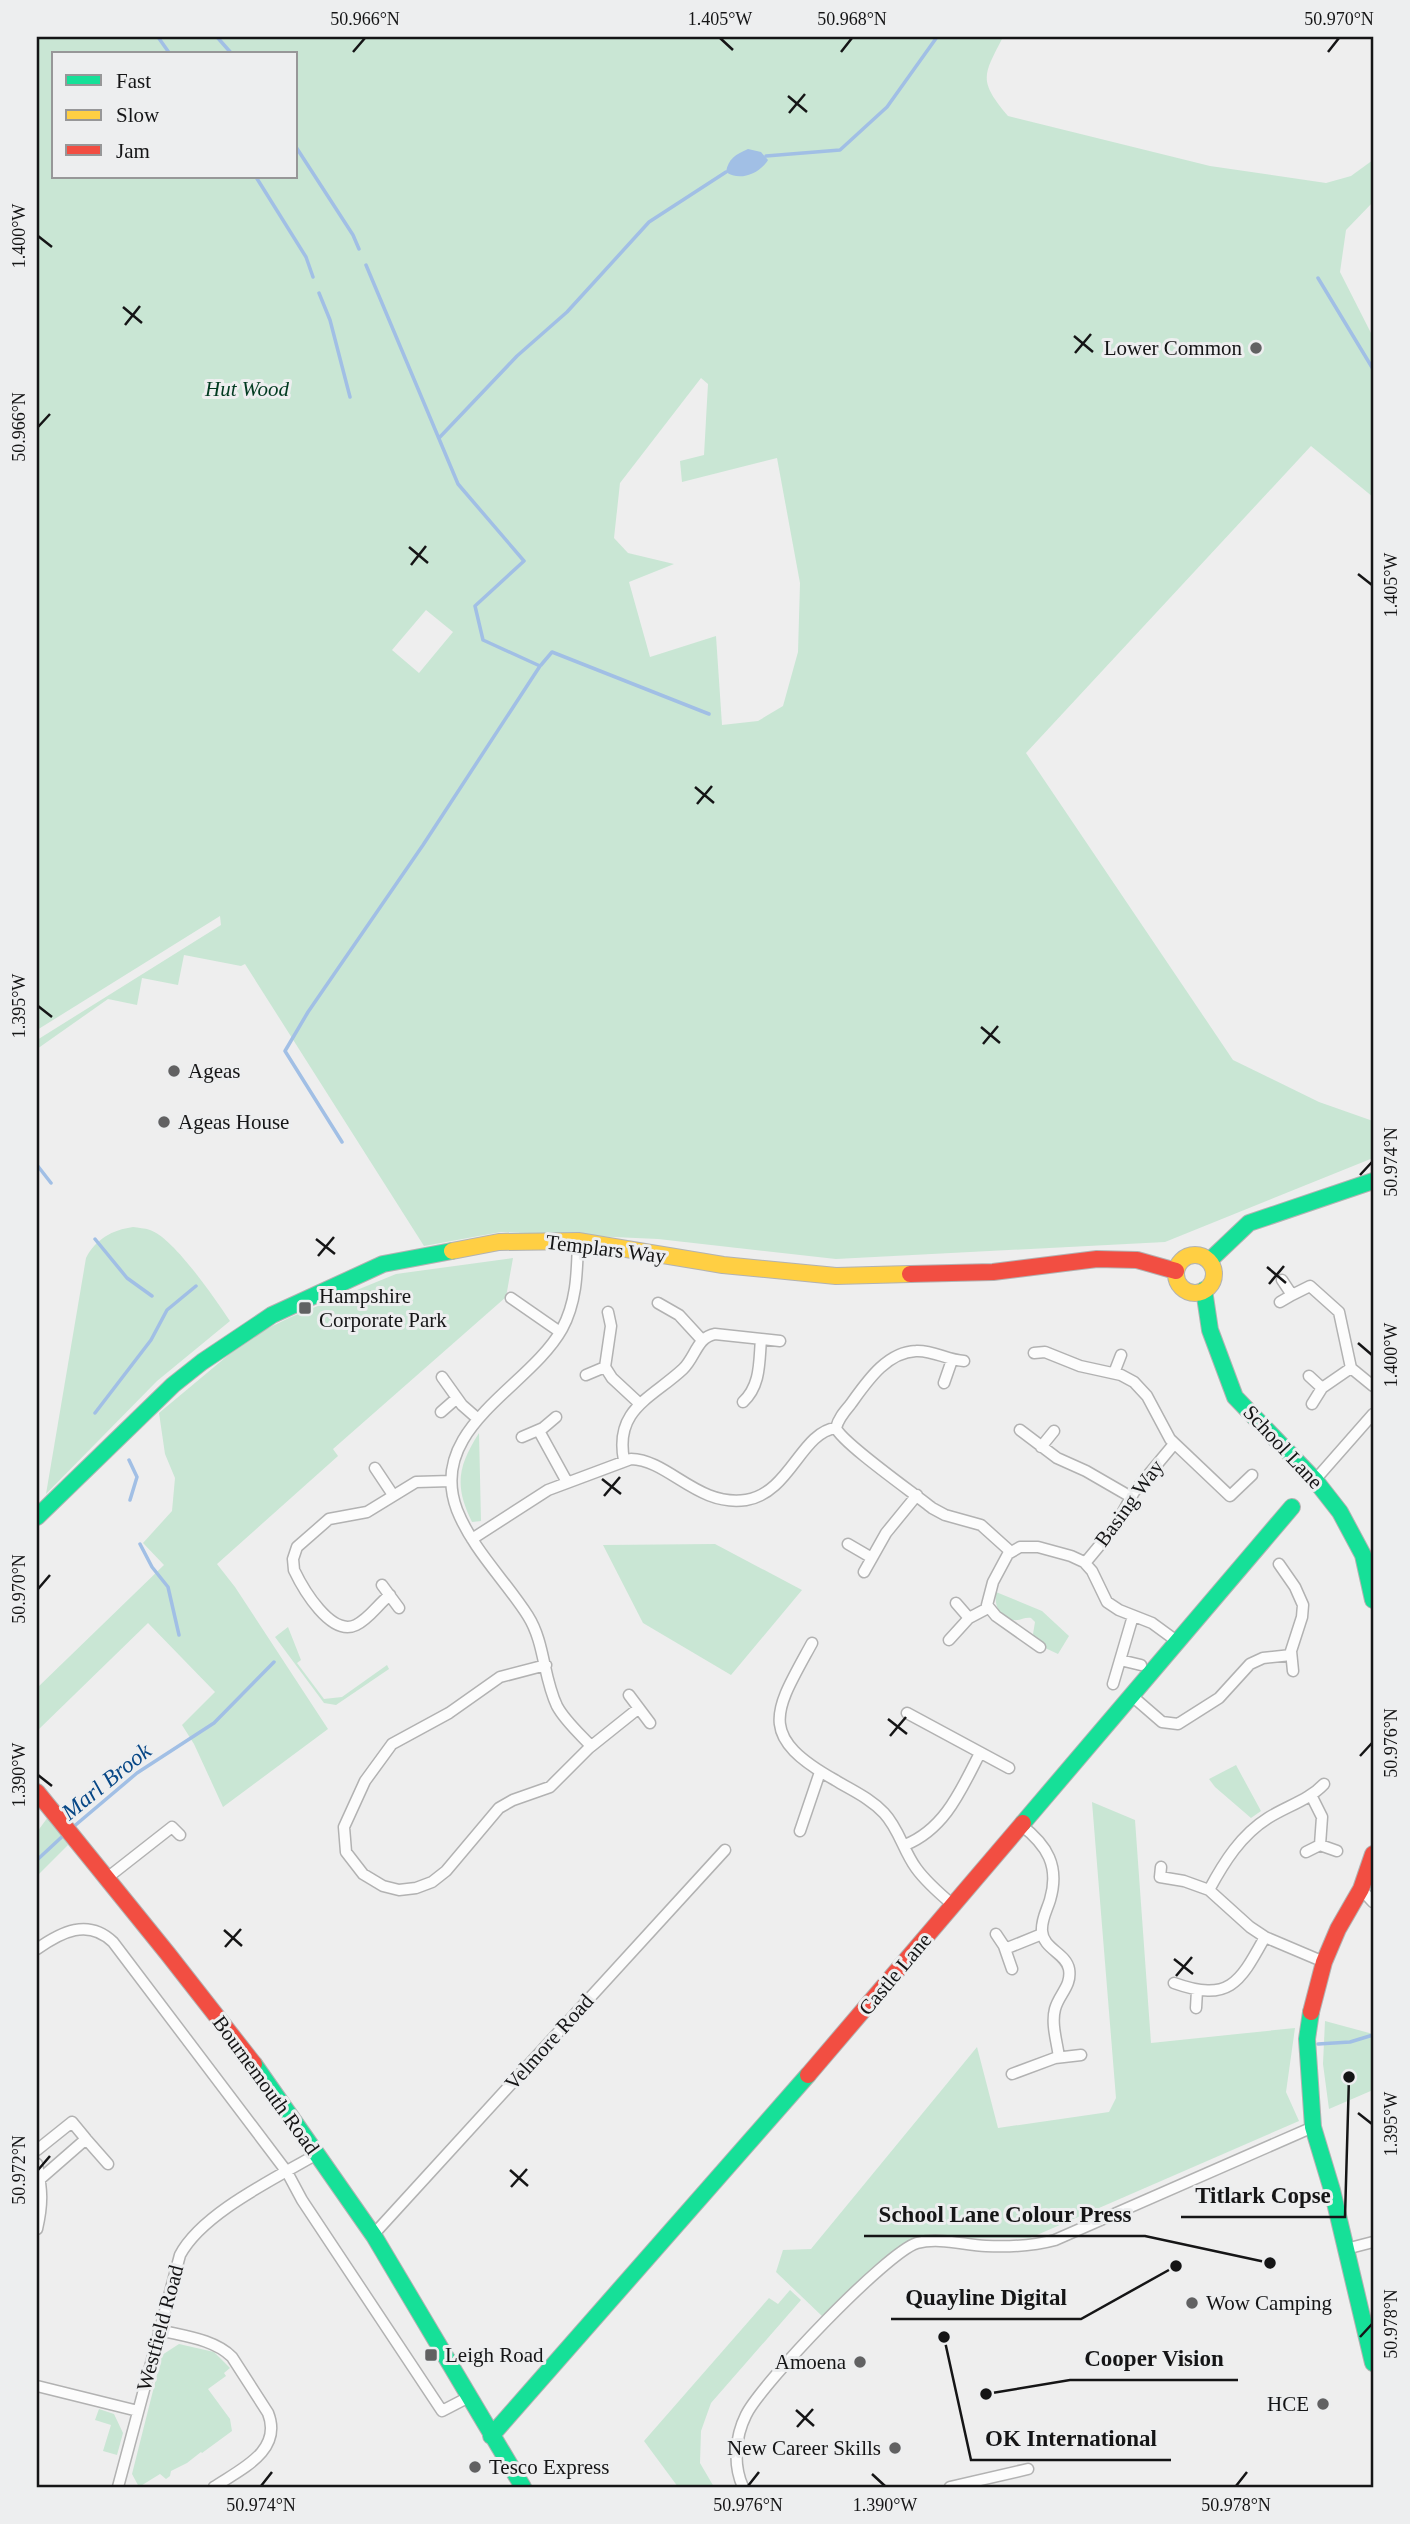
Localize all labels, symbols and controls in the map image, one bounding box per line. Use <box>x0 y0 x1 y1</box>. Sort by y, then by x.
text: 50.966°N <box>330 9 400 29</box>
text: 1.405°W <box>688 9 752 29</box>
text: 50.968°N <box>817 9 887 29</box>
text: 50.970°N <box>1304 9 1374 29</box>
legend <box>52 52 298 178</box>
text: Fast <box>116 69 151 93</box>
text: Slow <box>116 103 160 127</box>
text: Jam <box>116 139 150 163</box>
text: 1.400°W <box>9 204 29 268</box>
place label: Lower Common <box>1104 336 1242 360</box>
marker: Lower Common <box>1248 340 1264 356</box>
park label: Hut Wood <box>204 377 289 401</box>
text: 50.966°N <box>9 392 29 462</box>
text: 1.405°W <box>1381 553 1401 617</box>
text: 1.395°W <box>9 974 29 1038</box>
place label: Ageas <box>188 1059 240 1083</box>
marker: Ageas <box>166 1063 182 1079</box>
place label: Ageas House <box>178 1110 289 1134</box>
marker: Ageas House <box>156 1114 172 1130</box>
text: 50.974°N <box>1381 1127 1401 1197</box>
street label: Templars Way <box>545 1230 668 1268</box>
place label: Hampshire Corporate Park <box>319 1284 447 1332</box>
marker: Hampshire Corporate Park <box>297 1300 313 1316</box>
text: 1.400°W <box>1381 1323 1401 1387</box>
street label: School Lane <box>1238 1400 1328 1494</box>
street label: Basing Way <box>1090 1455 1169 1551</box>
text: 50.970°N <box>9 1554 29 1624</box>
text: 50.976°N <box>1381 1708 1401 1778</box>
water label: Marl Brook <box>56 1737 156 1825</box>
text: 1.390°W <box>9 1743 29 1807</box>
street label: Castle Lane <box>854 1928 936 2020</box>
street label: Velmore Road <box>500 1989 599 2095</box>
street label: Bournemouth Road <box>208 2011 325 2159</box>
text: 1.395°W <box>1381 2092 1401 2156</box>
text: 50.972°N <box>9 2135 29 2205</box>
callout: Titlark Copse <box>1181 2173 1345 2217</box>
text: Titlark Copse <box>1195 2183 1331 2208</box>
callout: School Lane Colour Press <box>864 2192 1145 2236</box>
text: School Lane Colour Press <box>879 2202 1131 2227</box>
street label: Westfield Road <box>132 2262 188 2394</box>
callout: Quayline Digital <box>891 2275 1081 2319</box>
text: Quayline Digital <box>905 2285 1067 2310</box>
text: 50.978°N <box>1381 2289 1401 2359</box>
place label: Wow Camping <box>1206 2291 1333 2315</box>
marker: Wow Camping <box>1184 2295 1200 2311</box>
callout: Cooper Vision <box>1070 2336 1238 2380</box>
place label: Leigh Road <box>445 2343 544 2367</box>
text: Cooper Vision <box>1084 2346 1224 2371</box>
marker: Leigh Road <box>423 2347 439 2363</box>
place label: Amoena <box>775 2350 847 2374</box>
marker: Amoena <box>852 2354 868 2370</box>
place label: HCE <box>1267 2392 1309 2416</box>
marker: HCE <box>1315 2396 1331 2412</box>
callout: OK International <box>971 2416 1171 2460</box>
text: OK International <box>985 2426 1157 2451</box>
place label: New Career Skills <box>727 2436 881 2460</box>
marker: New Career Skills <box>887 2440 903 2456</box>
place label: Tesco Express <box>489 2455 609 2479</box>
marker: Tesco Express <box>467 2459 483 2475</box>
text: 50.974°N <box>226 2495 296 2515</box>
text: 50.976°N <box>713 2495 783 2515</box>
text: 1.390°W <box>853 2495 917 2515</box>
text: 50.978°N <box>1201 2495 1271 2515</box>

